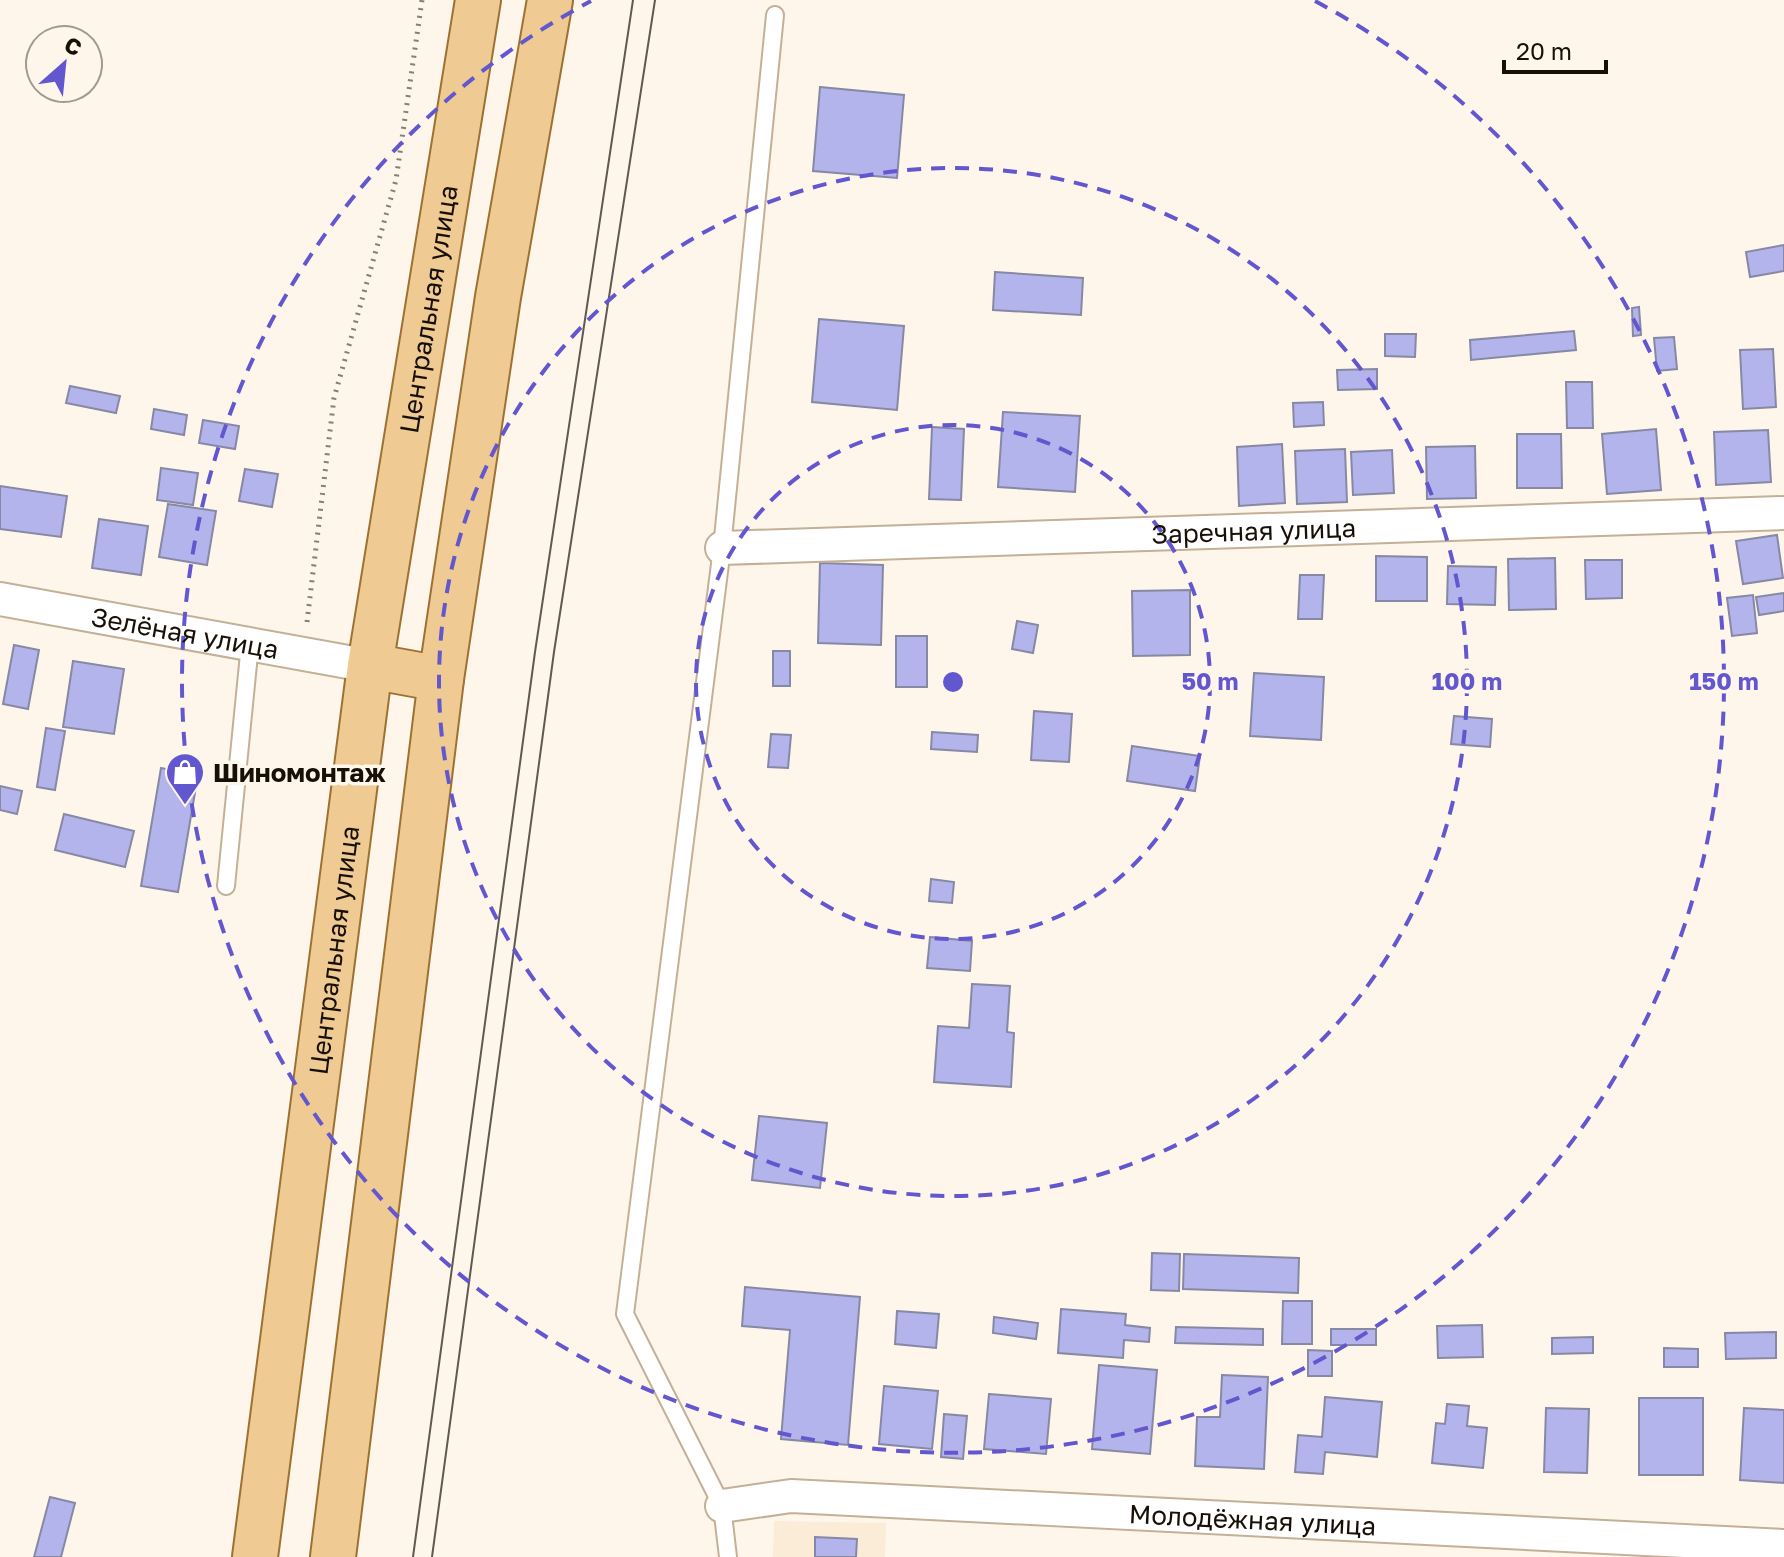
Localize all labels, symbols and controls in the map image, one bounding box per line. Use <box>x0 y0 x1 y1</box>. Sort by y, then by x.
north arrow <box>24 24 104 104</box>
scale bar <box>1504 24 1606 74</box>
text: С <box>60 30 86 61</box>
text: 20 m <box>1516 36 1572 65</box>
street label: Центральная улица <box>392 183 463 435</box>
street label: Заречная улица <box>1151 512 1357 549</box>
street label: Зелёная улица <box>89 600 281 665</box>
text: 50 m <box>1181 666 1239 695</box>
text: 100 m <box>1432 666 1502 695</box>
text: 150 m <box>1689 666 1759 695</box>
centre of rings <box>939 668 967 696</box>
shop icon: Шиномонтаж <box>164 751 206 806</box>
place label: Шиномонтаж <box>213 757 386 788</box>
street label: Центральная улица <box>302 824 365 1077</box>
street label: Молодёжная улица <box>1128 1498 1377 1541</box>

